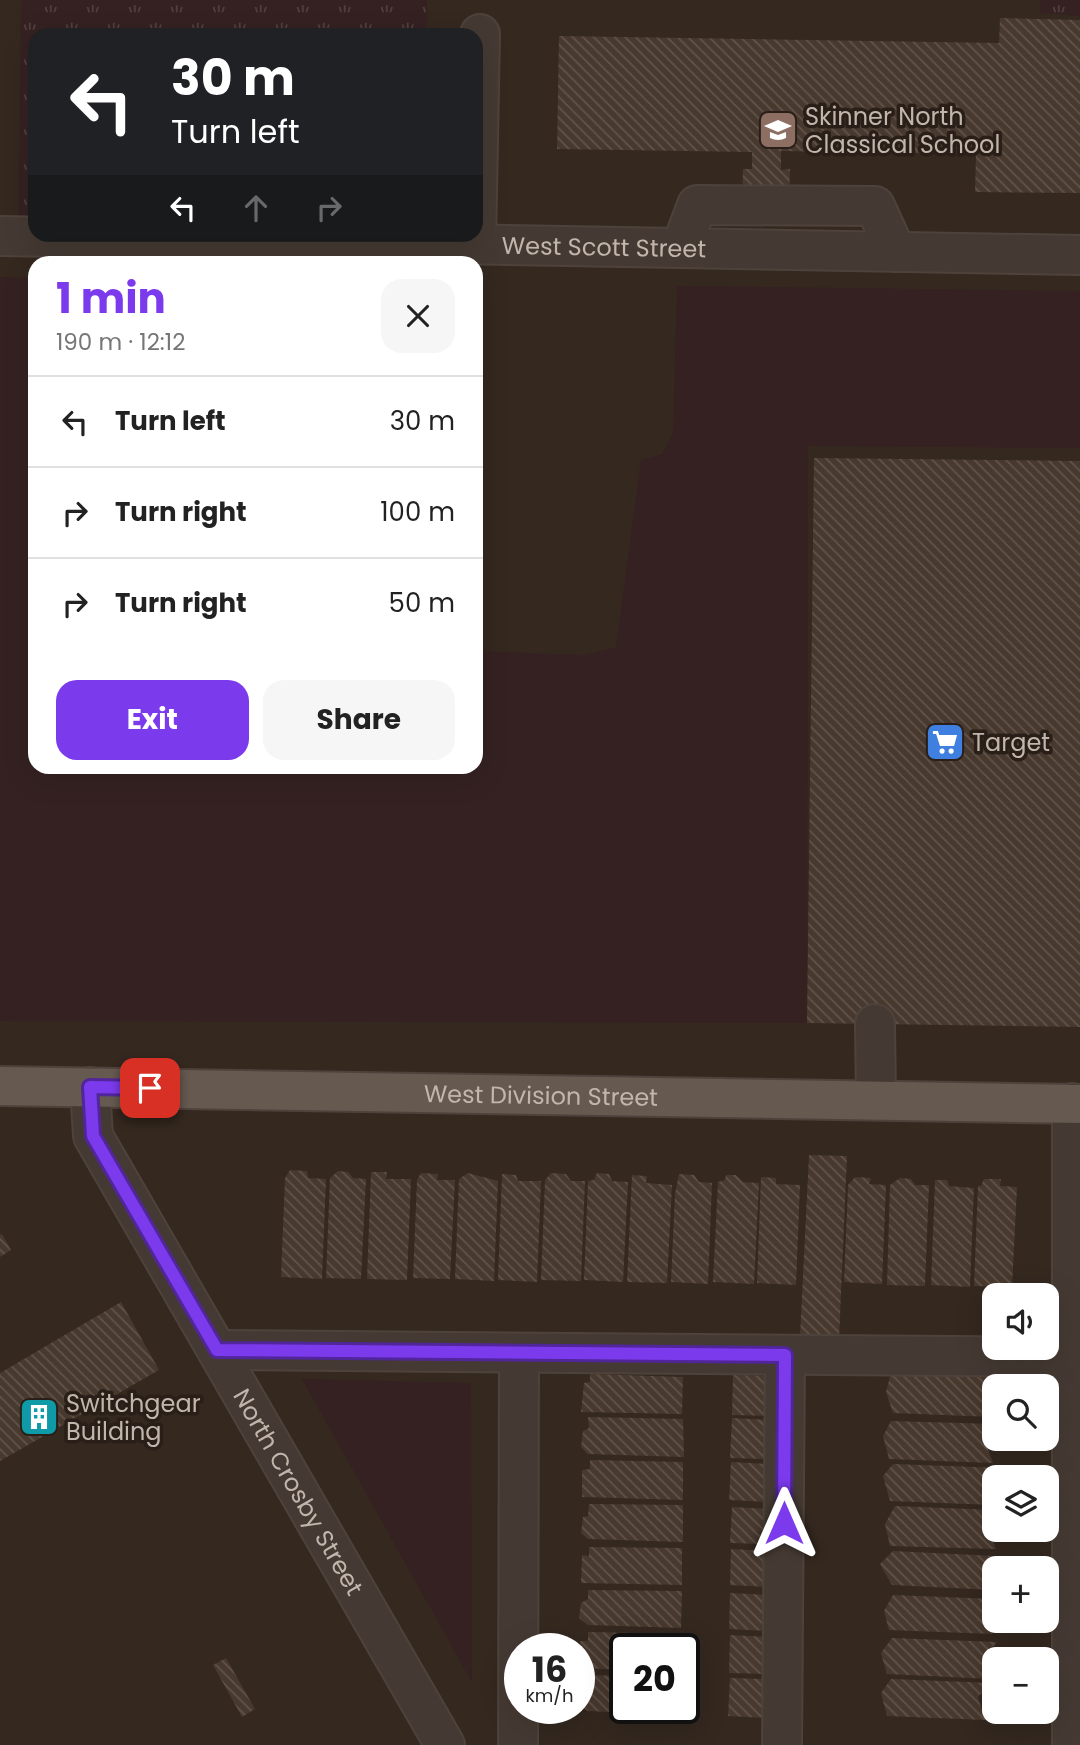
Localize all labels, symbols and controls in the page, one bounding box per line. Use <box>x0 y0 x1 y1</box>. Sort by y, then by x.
text: 30 m <box>171 44 295 112</box>
icon: left <box>56 56 147 147</box>
place label: Skinner North Classical School <box>805 100 1000 161</box>
text: Turn left <box>171 109 300 154</box>
school or university icon: Skinner North Classical School <box>757 109 799 151</box>
icon: left <box>164 189 202 227</box>
icon: ahead <box>237 189 275 227</box>
icon: right <box>310 189 348 227</box>
street label: West Scott Street <box>501 228 706 265</box>
text: 1 min <box>56 269 166 328</box>
button: close <box>381 279 455 353</box>
text: 190 m · 12:12 <box>56 326 185 358</box>
icon: left <box>56 403 94 441</box>
text: Turn left <box>115 403 226 439</box>
text: 30 m <box>390 403 455 439</box>
icon: right <box>56 494 94 532</box>
text: Turn right <box>115 494 247 530</box>
text: 100 m <box>380 494 455 530</box>
icon: right <box>56 585 94 623</box>
text: Turn right <box>115 585 247 621</box>
text: 50 m <box>389 585 455 621</box>
button: Exit <box>56 680 249 760</box>
button: Share <box>263 680 455 760</box>
supermarket icon: Target <box>924 721 966 763</box>
place label: Target <box>972 726 1050 759</box>
pin <box>120 1058 180 1118</box>
icon: arrive <box>131 1069 169 1107</box>
street label: West Division Street <box>424 1077 658 1113</box>
map controls <box>982 1283 1059 1724</box>
button: sound <box>982 1283 1059 1360</box>
button: search <box>982 1374 1059 1451</box>
street label: North Crosby Street <box>226 1382 371 1601</box>
place label: Switchgear Building <box>66 1387 201 1448</box>
building icon: Switchgear Building <box>18 1396 60 1438</box>
button: layers <box>982 1465 1059 1542</box>
position arrow <box>747 1486 821 1560</box>
button: + <box>982 1556 1059 1633</box>
speed limit sign: 20 <box>609 1633 700 1724</box>
text: 16 <box>532 1645 567 1694</box>
button: − <box>982 1647 1059 1724</box>
text: km/h <box>526 1683 573 1708</box>

